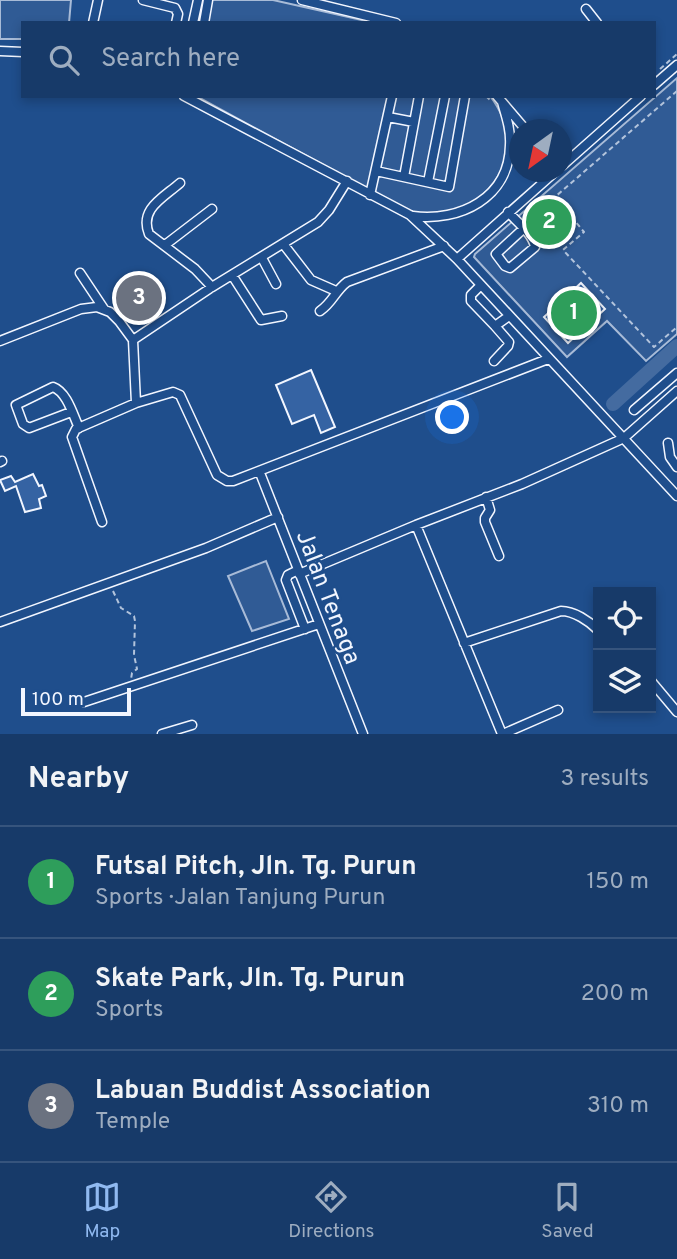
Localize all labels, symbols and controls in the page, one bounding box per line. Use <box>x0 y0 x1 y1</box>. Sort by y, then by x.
search box <box>21 21 656 98</box>
icon: search <box>45 41 83 79</box>
text: Search here <box>101 43 240 76</box>
north arrow <box>509 119 572 182</box>
pin: 2 <box>526 196 572 248</box>
pin: 3 <box>116 272 162 324</box>
pin: 1 <box>551 287 597 339</box>
your location <box>435 400 469 434</box>
street label: Jalan Tenaga <box>288 526 366 669</box>
map controls <box>593 587 656 713</box>
button: locate <box>593 587 656 650</box>
button: layers <box>593 650 656 713</box>
scale bar <box>21 685 131 717</box>
text: 100 m <box>32 688 84 712</box>
text: Nearby <box>28 761 129 798</box>
text: 3 results <box>560 765 649 794</box>
text: Futsal Pitch, Jln. Tg. Purun <box>95 851 417 884</box>
text: 1 <box>46 868 56 897</box>
text: 150 m <box>587 868 649 897</box>
text: Sports · Jalan Tanjung Purun <box>95 884 385 913</box>
text: Skate Park, Jln. Tg. Purun <box>95 963 405 996</box>
text: 2 <box>44 980 58 1009</box>
text: 200 m <box>581 980 649 1009</box>
text: Sports <box>95 996 163 1025</box>
text: Labuan Buddist Association <box>95 1075 431 1108</box>
text: 3 <box>44 1092 58 1121</box>
text: 310 m <box>587 1092 649 1121</box>
text: Temple <box>95 1108 170 1137</box>
tab: Map <box>83 1178 121 1244</box>
tab: Directions <box>288 1178 375 1244</box>
tab: Saved <box>541 1178 594 1244</box>

